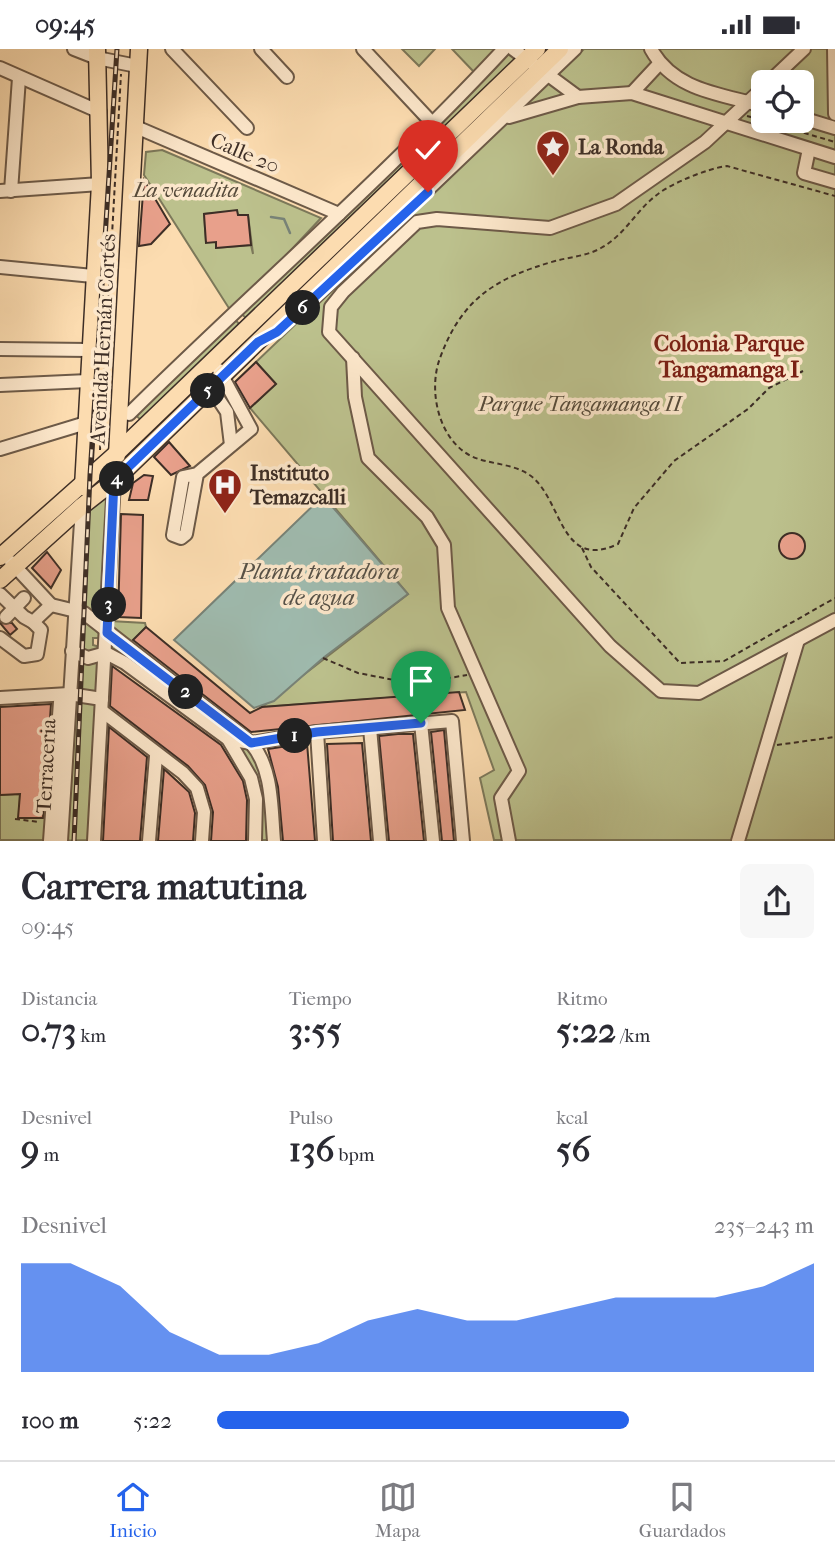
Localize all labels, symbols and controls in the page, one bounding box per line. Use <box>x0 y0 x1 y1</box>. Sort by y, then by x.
text: 09:45 <box>35 9 95 40</box>
map controls <box>751 70 814 133</box>
button: locate <box>751 70 814 133</box>
pin <box>398 120 458 192</box>
street label: Calle 20 <box>207 128 283 178</box>
place icon: La Ronda <box>534 128 572 177</box>
icon: check <box>409 131 447 169</box>
place label: La Ronda <box>578 135 665 159</box>
park label: La venadita <box>131 178 239 202</box>
street label: Avenida Hernán Cortés <box>85 233 121 446</box>
pin: 6 <box>286 291 320 325</box>
text: 6 <box>297 296 308 318</box>
district label: Colonia Parque Tangamanga I <box>654 330 805 383</box>
pin: 5 <box>190 373 226 409</box>
text: 5 <box>203 379 212 401</box>
park label: Parque Tangamanga II <box>478 392 684 416</box>
pin: 4 <box>100 461 134 497</box>
place label: Instituto Temazcalli <box>249 461 347 509</box>
hospital icon: Instituto Temazcalli <box>206 466 244 515</box>
text: 4 <box>111 467 122 489</box>
water label: Planta tratadora de agua <box>238 558 399 611</box>
pin: 3 <box>92 587 126 623</box>
text: 3 <box>105 593 112 615</box>
pin <box>391 651 451 723</box>
icon: arrive <box>402 662 440 700</box>
pin: 2 <box>168 675 204 709</box>
text: 2 <box>181 680 190 702</box>
street label: Terraceria <box>32 718 60 814</box>
pin: 1 <box>278 719 312 753</box>
text: 1 <box>291 724 298 746</box>
text: Carrera matutina <box>21 864 305 909</box>
button: share <box>740 864 814 938</box>
text: 09:45 <box>21 913 74 940</box>
text: Distancia <box>21 988 97 1010</box>
text: Tiempo <box>289 988 352 1010</box>
text: Ritmo <box>556 988 608 1010</box>
text: 0.73 <box>21 1010 76 1051</box>
text: 3:55 <box>289 1010 342 1051</box>
text: 5:22 <box>556 1010 616 1051</box>
text: km <box>76 1025 106 1047</box>
text: /km <box>616 1025 650 1047</box>
text: Desnivel <box>21 1107 92 1129</box>
text: Pulso <box>289 1107 333 1129</box>
text: kcal <box>556 1107 588 1129</box>
text: 9 <box>21 1129 39 1170</box>
text: 136 <box>289 1129 334 1170</box>
text: 56 <box>556 1129 590 1170</box>
text: m <box>39 1144 59 1166</box>
text: bpm <box>334 1144 375 1166</box>
text: Desnivel <box>21 1212 107 1239</box>
text: 235–243 m <box>714 1212 814 1239</box>
text: 100 m <box>21 1407 79 1434</box>
text: 5:22 <box>133 1407 172 1434</box>
tab: Inicio <box>109 1478 157 1542</box>
tab: Mapa <box>375 1478 420 1542</box>
tab: Guardados <box>639 1478 726 1542</box>

